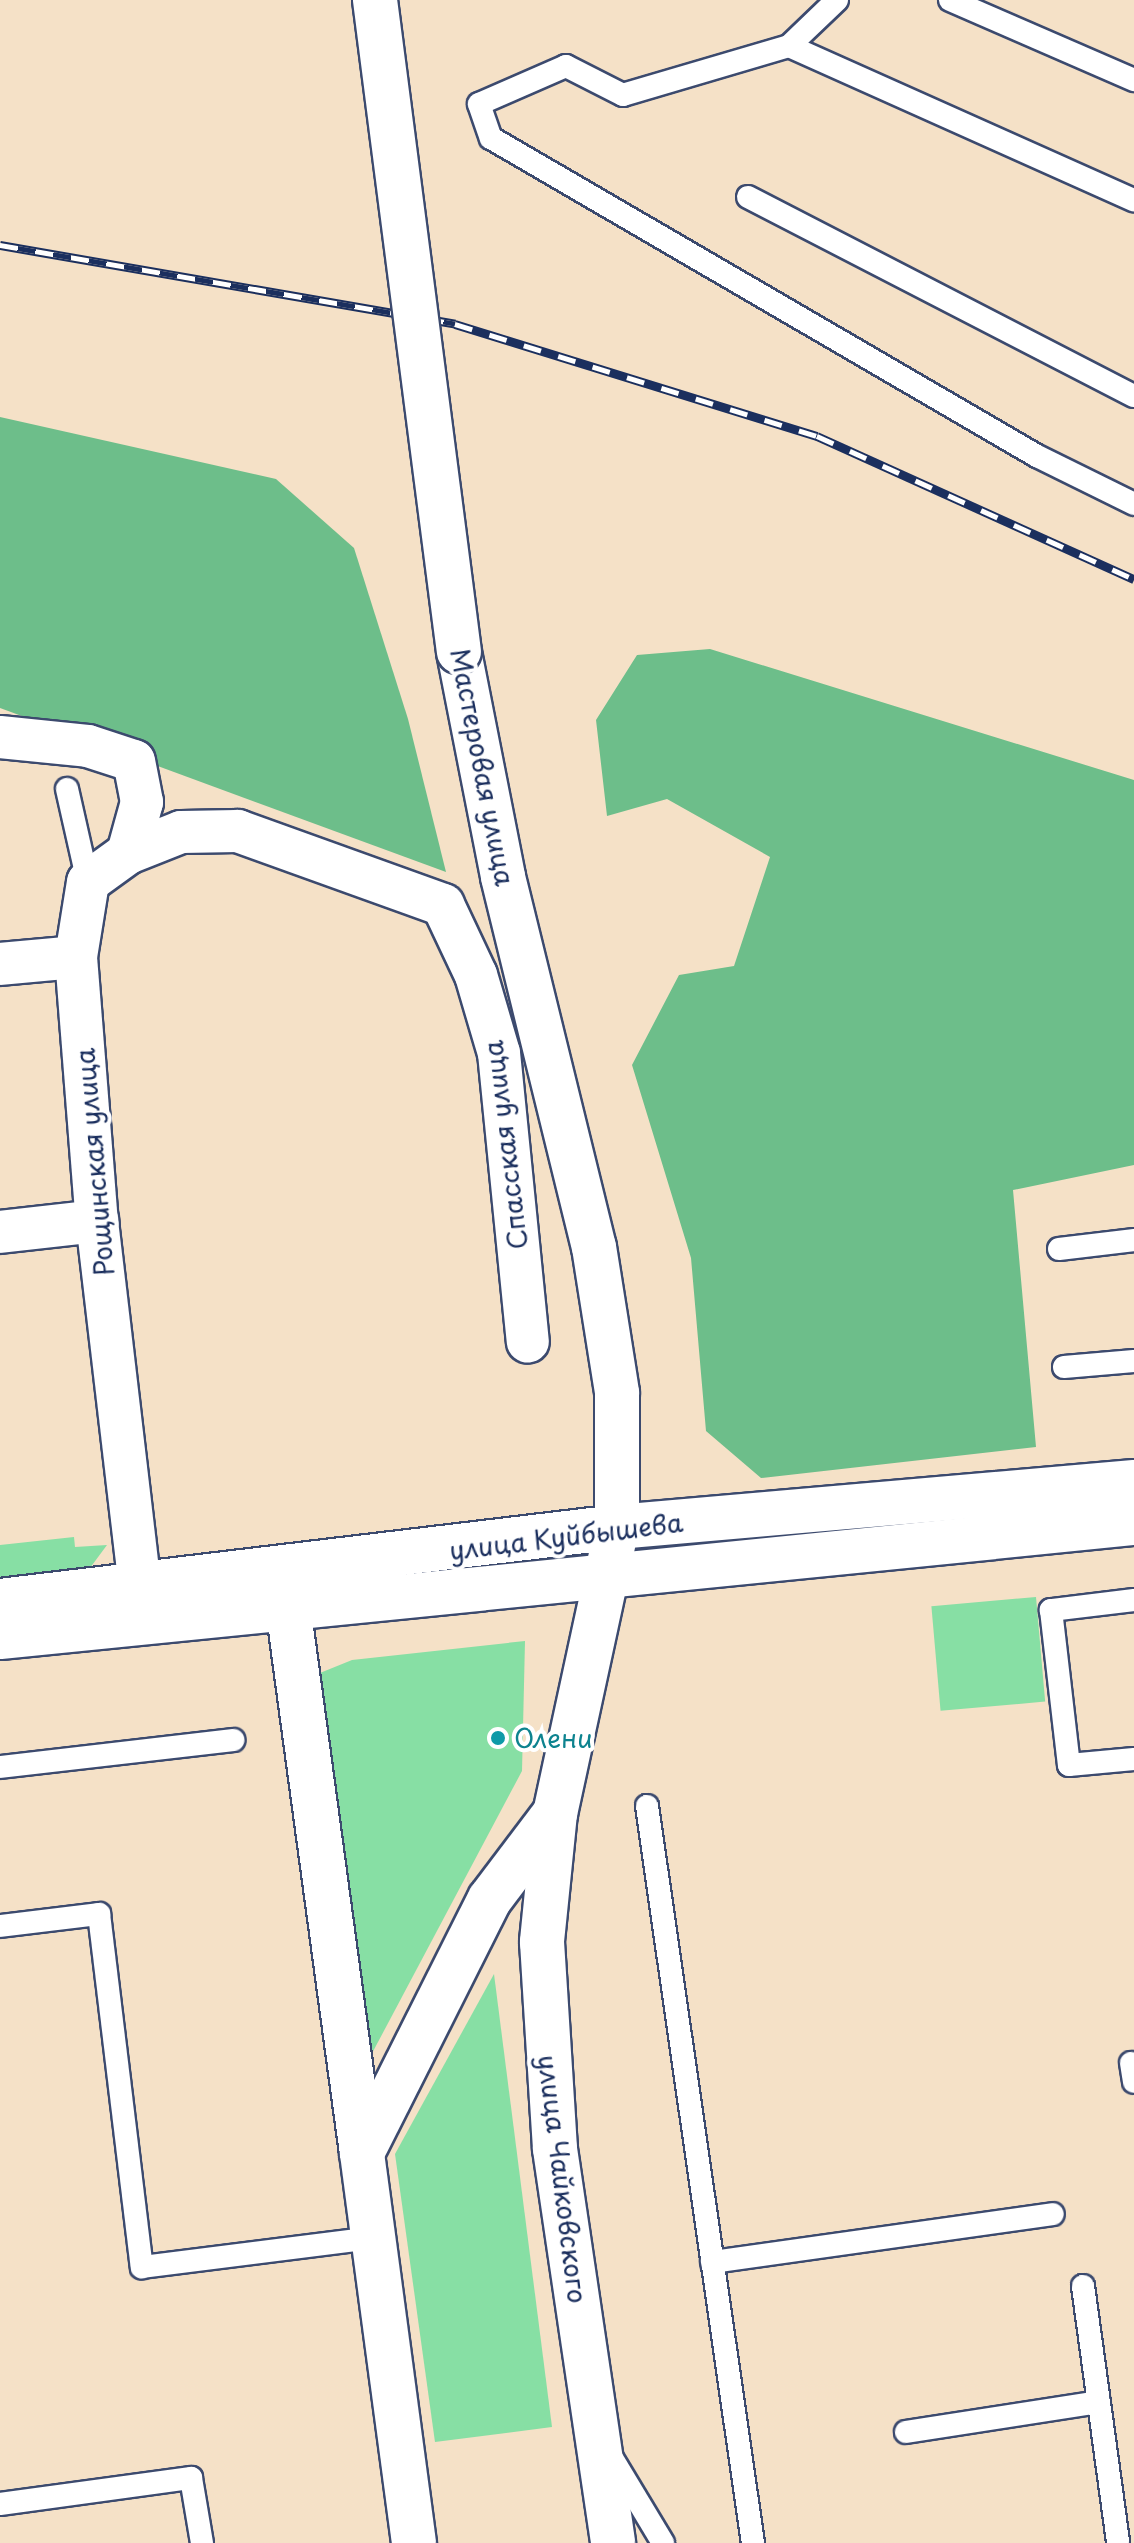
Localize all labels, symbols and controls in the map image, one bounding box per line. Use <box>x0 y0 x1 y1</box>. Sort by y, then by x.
street label: Мастеровая улица <box>445 645 521 889</box>
street label: Спасская улица <box>477 1038 533 1252</box>
street label: Рощинская улица <box>68 1046 120 1278</box>
street label: улица Куйбышева <box>447 1506 685 1566</box>
place label: Олени <box>514 1722 592 1754</box>
marker: Олени <box>489 1729 507 1747</box>
street label: улица Чайковского <box>532 2053 594 2305</box>

